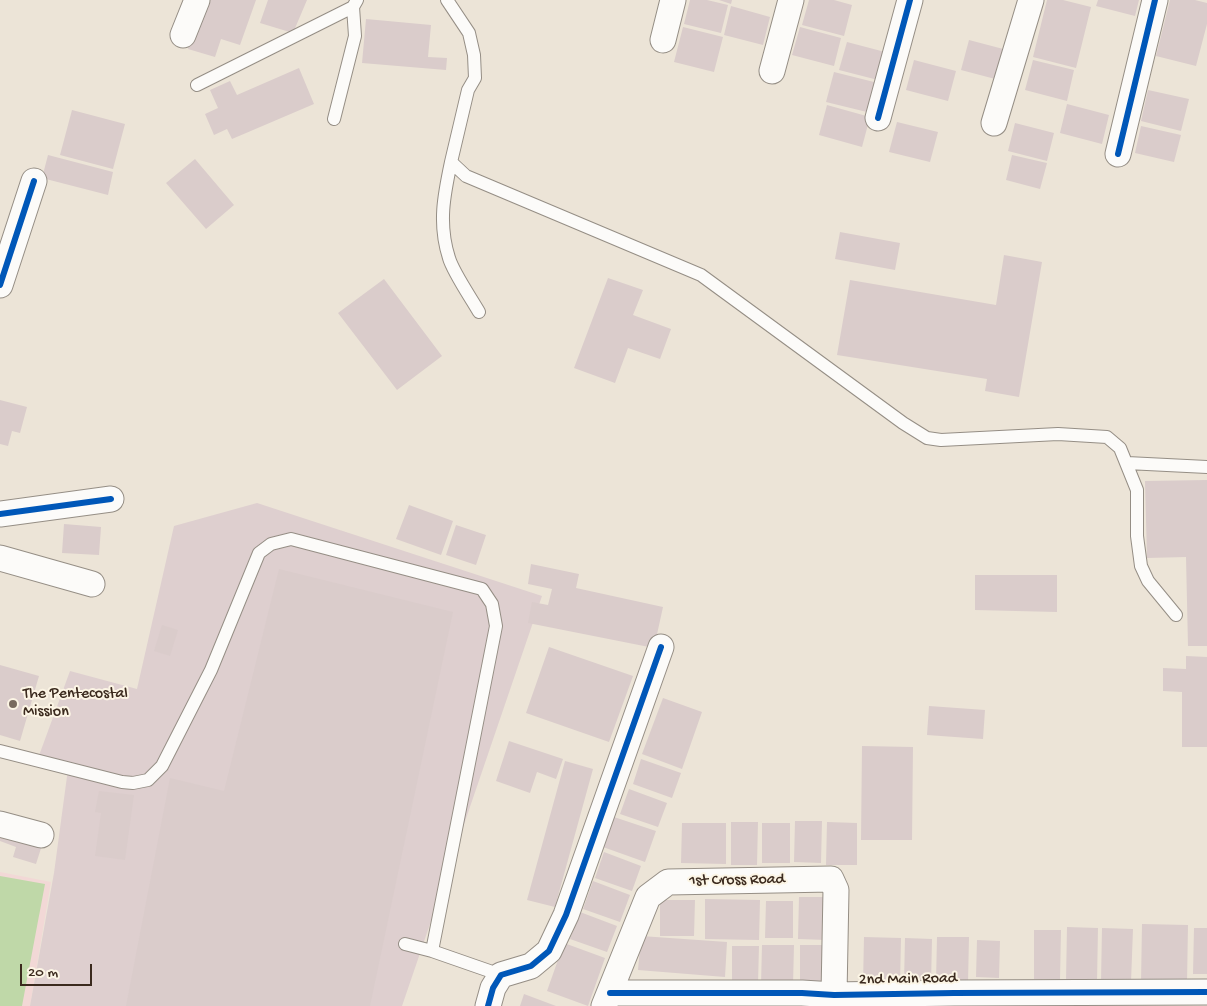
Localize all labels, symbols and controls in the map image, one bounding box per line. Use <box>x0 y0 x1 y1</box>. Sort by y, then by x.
place label: The Pentecostal Mission <box>23 685 128 723</box>
marker: The Pentecostal Mission <box>7 698 19 710</box>
street label: 1st Cross Road <box>689 871 785 891</box>
scale bar <box>22 954 95 986</box>
text: 20 m <box>28 964 58 982</box>
street label: 2nd Main Road <box>859 970 957 990</box>

